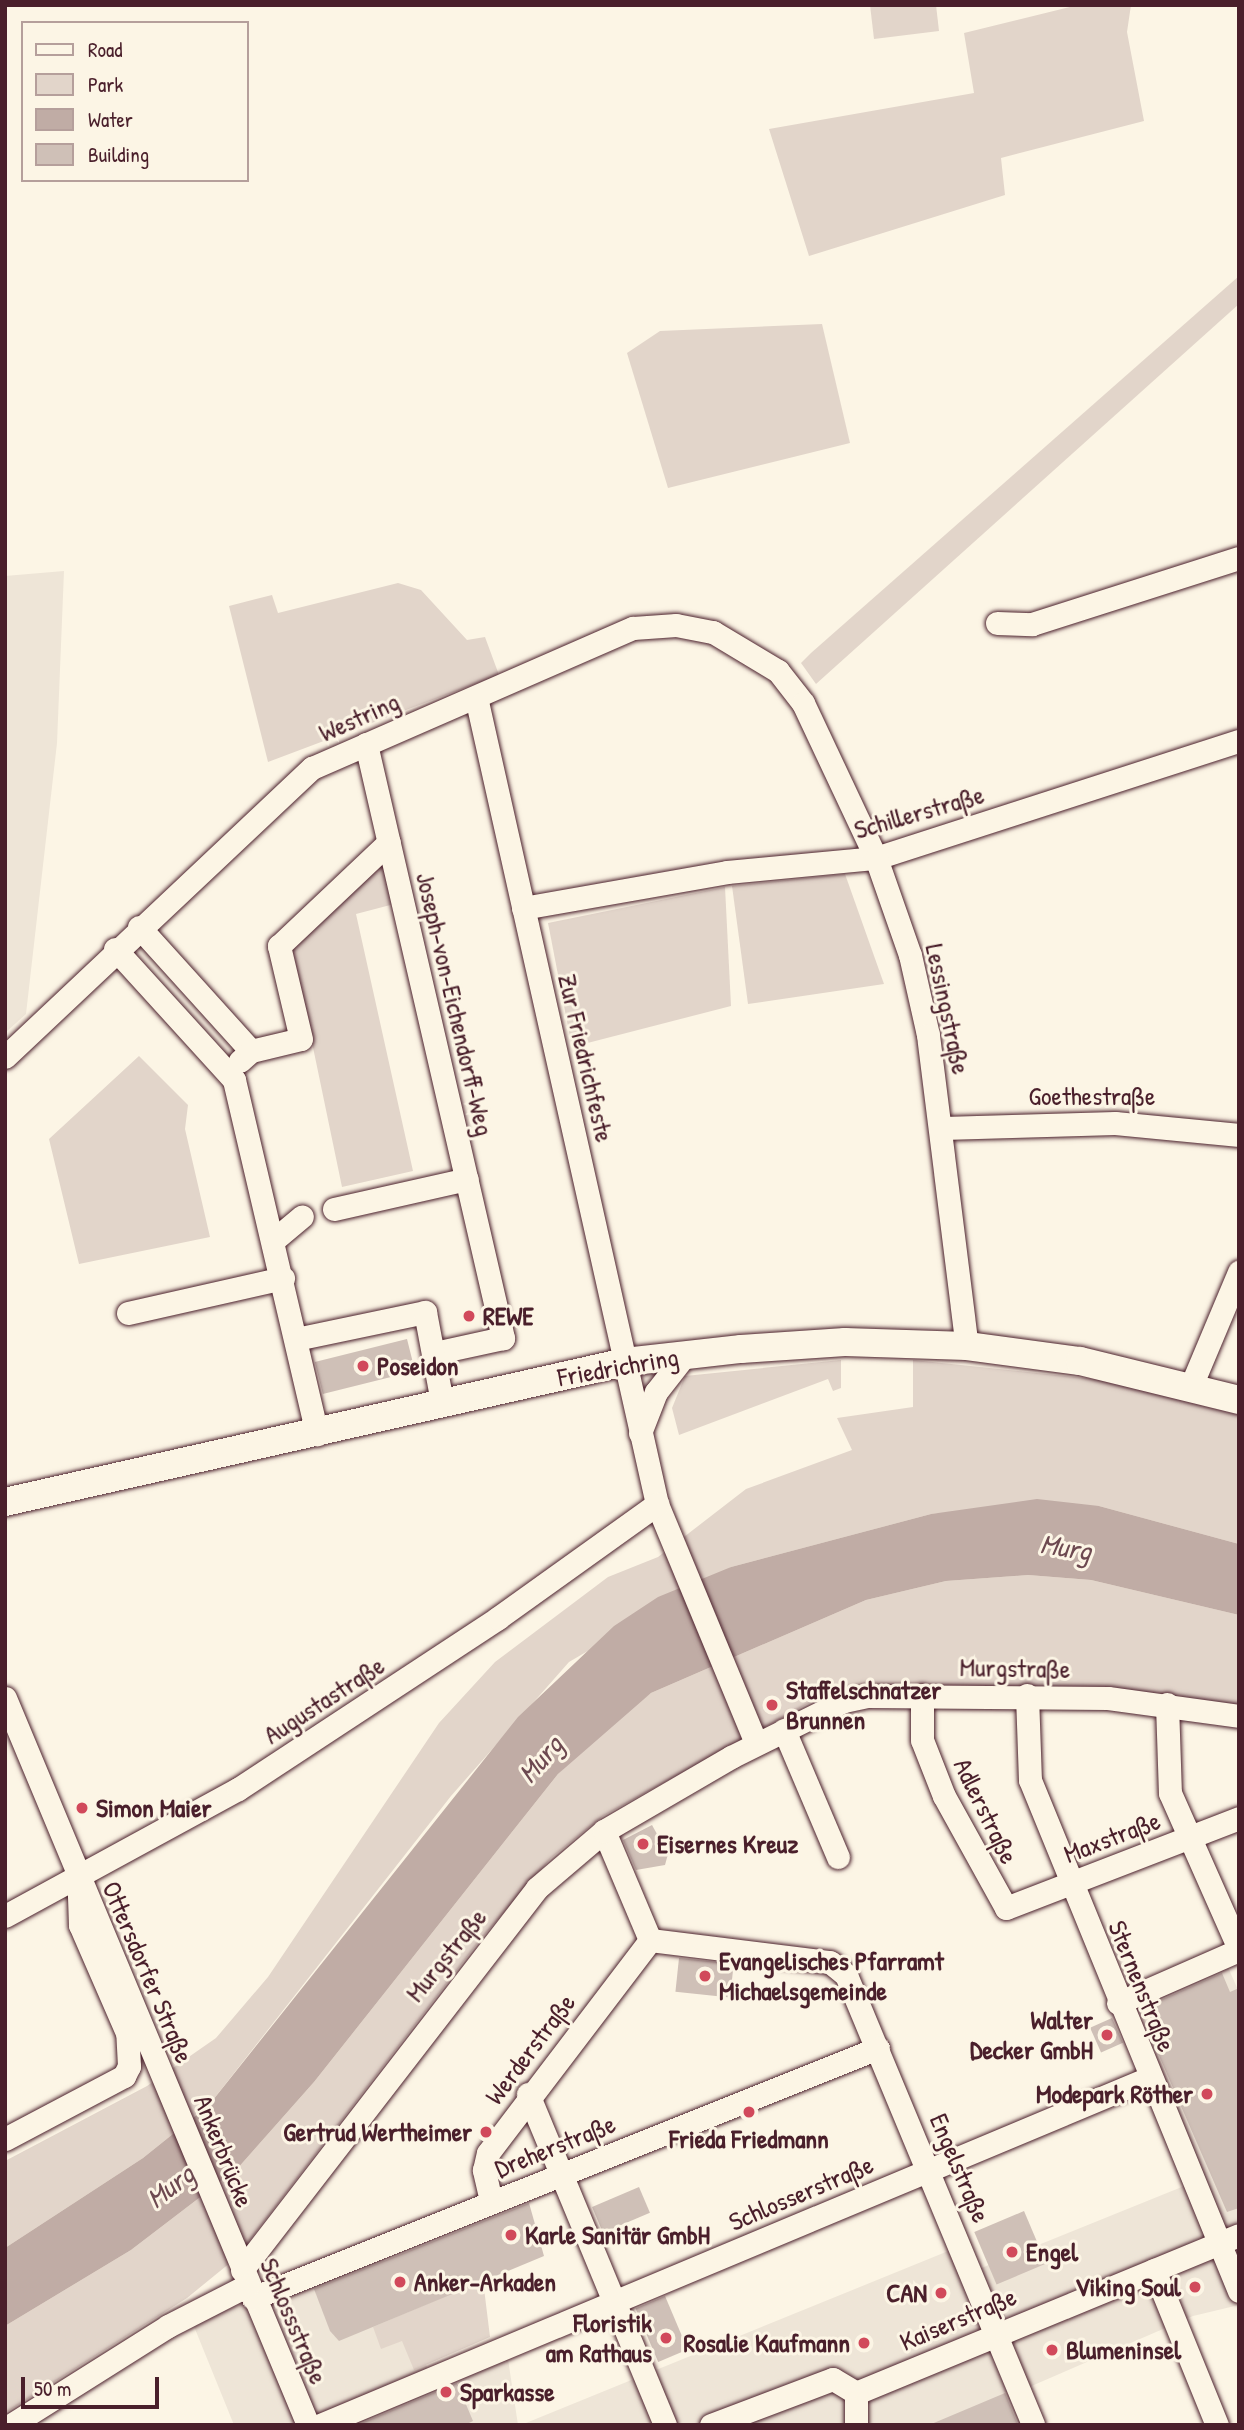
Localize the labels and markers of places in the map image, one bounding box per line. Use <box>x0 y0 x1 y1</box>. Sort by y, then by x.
place label: REWE <box>483 1300 534 1332</box>
marker: REWE <box>461 1308 477 1324</box>
place label: Poseidon <box>377 1350 459 1382</box>
marker: Poseidon <box>355 1358 371 1374</box>
place label: Staffelschnatzer Brunnen <box>786 1674 941 1736</box>
marker: Staffelschnatzer Brunnen <box>764 1697 780 1713</box>
place label: Simon Maier <box>96 1792 211 1824</box>
marker: Simon Maier <box>74 1800 90 1816</box>
place label: Eisernes Kreuz <box>657 1828 798 1860</box>
marker: Eisernes Kreuz <box>635 1836 651 1852</box>
place label: Evangelisches Pfarramt Michaelsgemeinde <box>719 1945 944 2007</box>
marker: Evangelisches Pfarramt Michaelsgemeinde <box>697 1968 713 1984</box>
place label: Walter Decker GmbH <box>970 2004 1093 2066</box>
marker: Walter Decker GmbH <box>1099 2027 1115 2043</box>
place label: Modepark Röther <box>1036 2078 1193 2110</box>
marker: Modepark Röther <box>1199 2086 1215 2102</box>
marker: Frieda Friedmann <box>741 2104 757 2120</box>
place label: Gertrud Wertheimer <box>283 2116 472 2148</box>
place label: Frieda Friedmann <box>669 2123 829 2155</box>
marker: Gertrud Wertheimer <box>478 2124 494 2140</box>
place label: Karle Sanitär GmbH <box>525 2219 710 2251</box>
marker: Karle Sanitär GmbH <box>503 2227 519 2243</box>
place label: Engel <box>1026 2236 1078 2268</box>
marker: Engel <box>1004 2244 1020 2260</box>
place label: Anker-Arkaden <box>414 2266 556 2298</box>
place label: Viking Soul <box>1075 2271 1181 2303</box>
marker: Anker-Arkaden <box>392 2274 408 2290</box>
place label: CAN <box>886 2277 927 2309</box>
marker: Viking Soul <box>1187 2279 1203 2295</box>
marker: CAN <box>933 2285 949 2301</box>
place label: Floristik am Rathaus <box>546 2307 652 2368</box>
place label: Rosalie Kaufmann <box>684 2327 850 2359</box>
marker: Floristik am Rathaus <box>658 2330 674 2346</box>
place label: Blumeninsel <box>1066 2334 1181 2366</box>
marker: Rosalie Kaufmann <box>856 2335 872 2351</box>
marker: Blumeninsel <box>1044 2342 1060 2358</box>
place label: Sparkasse <box>460 2376 555 2408</box>
marker: Sparkasse <box>438 2384 454 2400</box>

